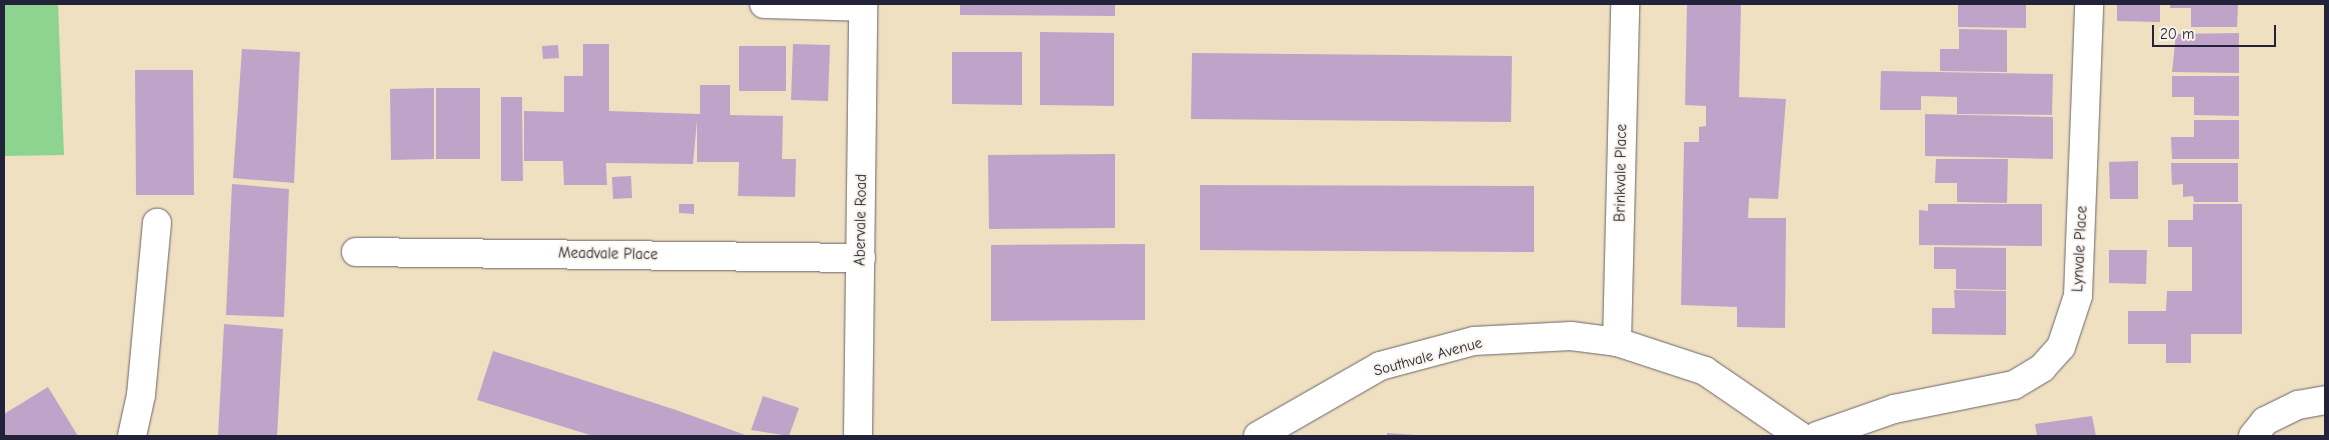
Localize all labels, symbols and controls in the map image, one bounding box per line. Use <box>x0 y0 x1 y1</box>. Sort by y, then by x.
scale bar <box>2154 15 2278 47</box>
text: 20 m <box>2160 25 2194 43</box>
street label: Brinkvale Place <box>1611 124 1631 222</box>
street label: Abervale Road <box>851 174 871 266</box>
street label: Lynvale Place <box>2069 205 2091 293</box>
street label: Meadvale Place <box>558 244 658 264</box>
street label: Southvale Avenue <box>1372 334 1484 380</box>

